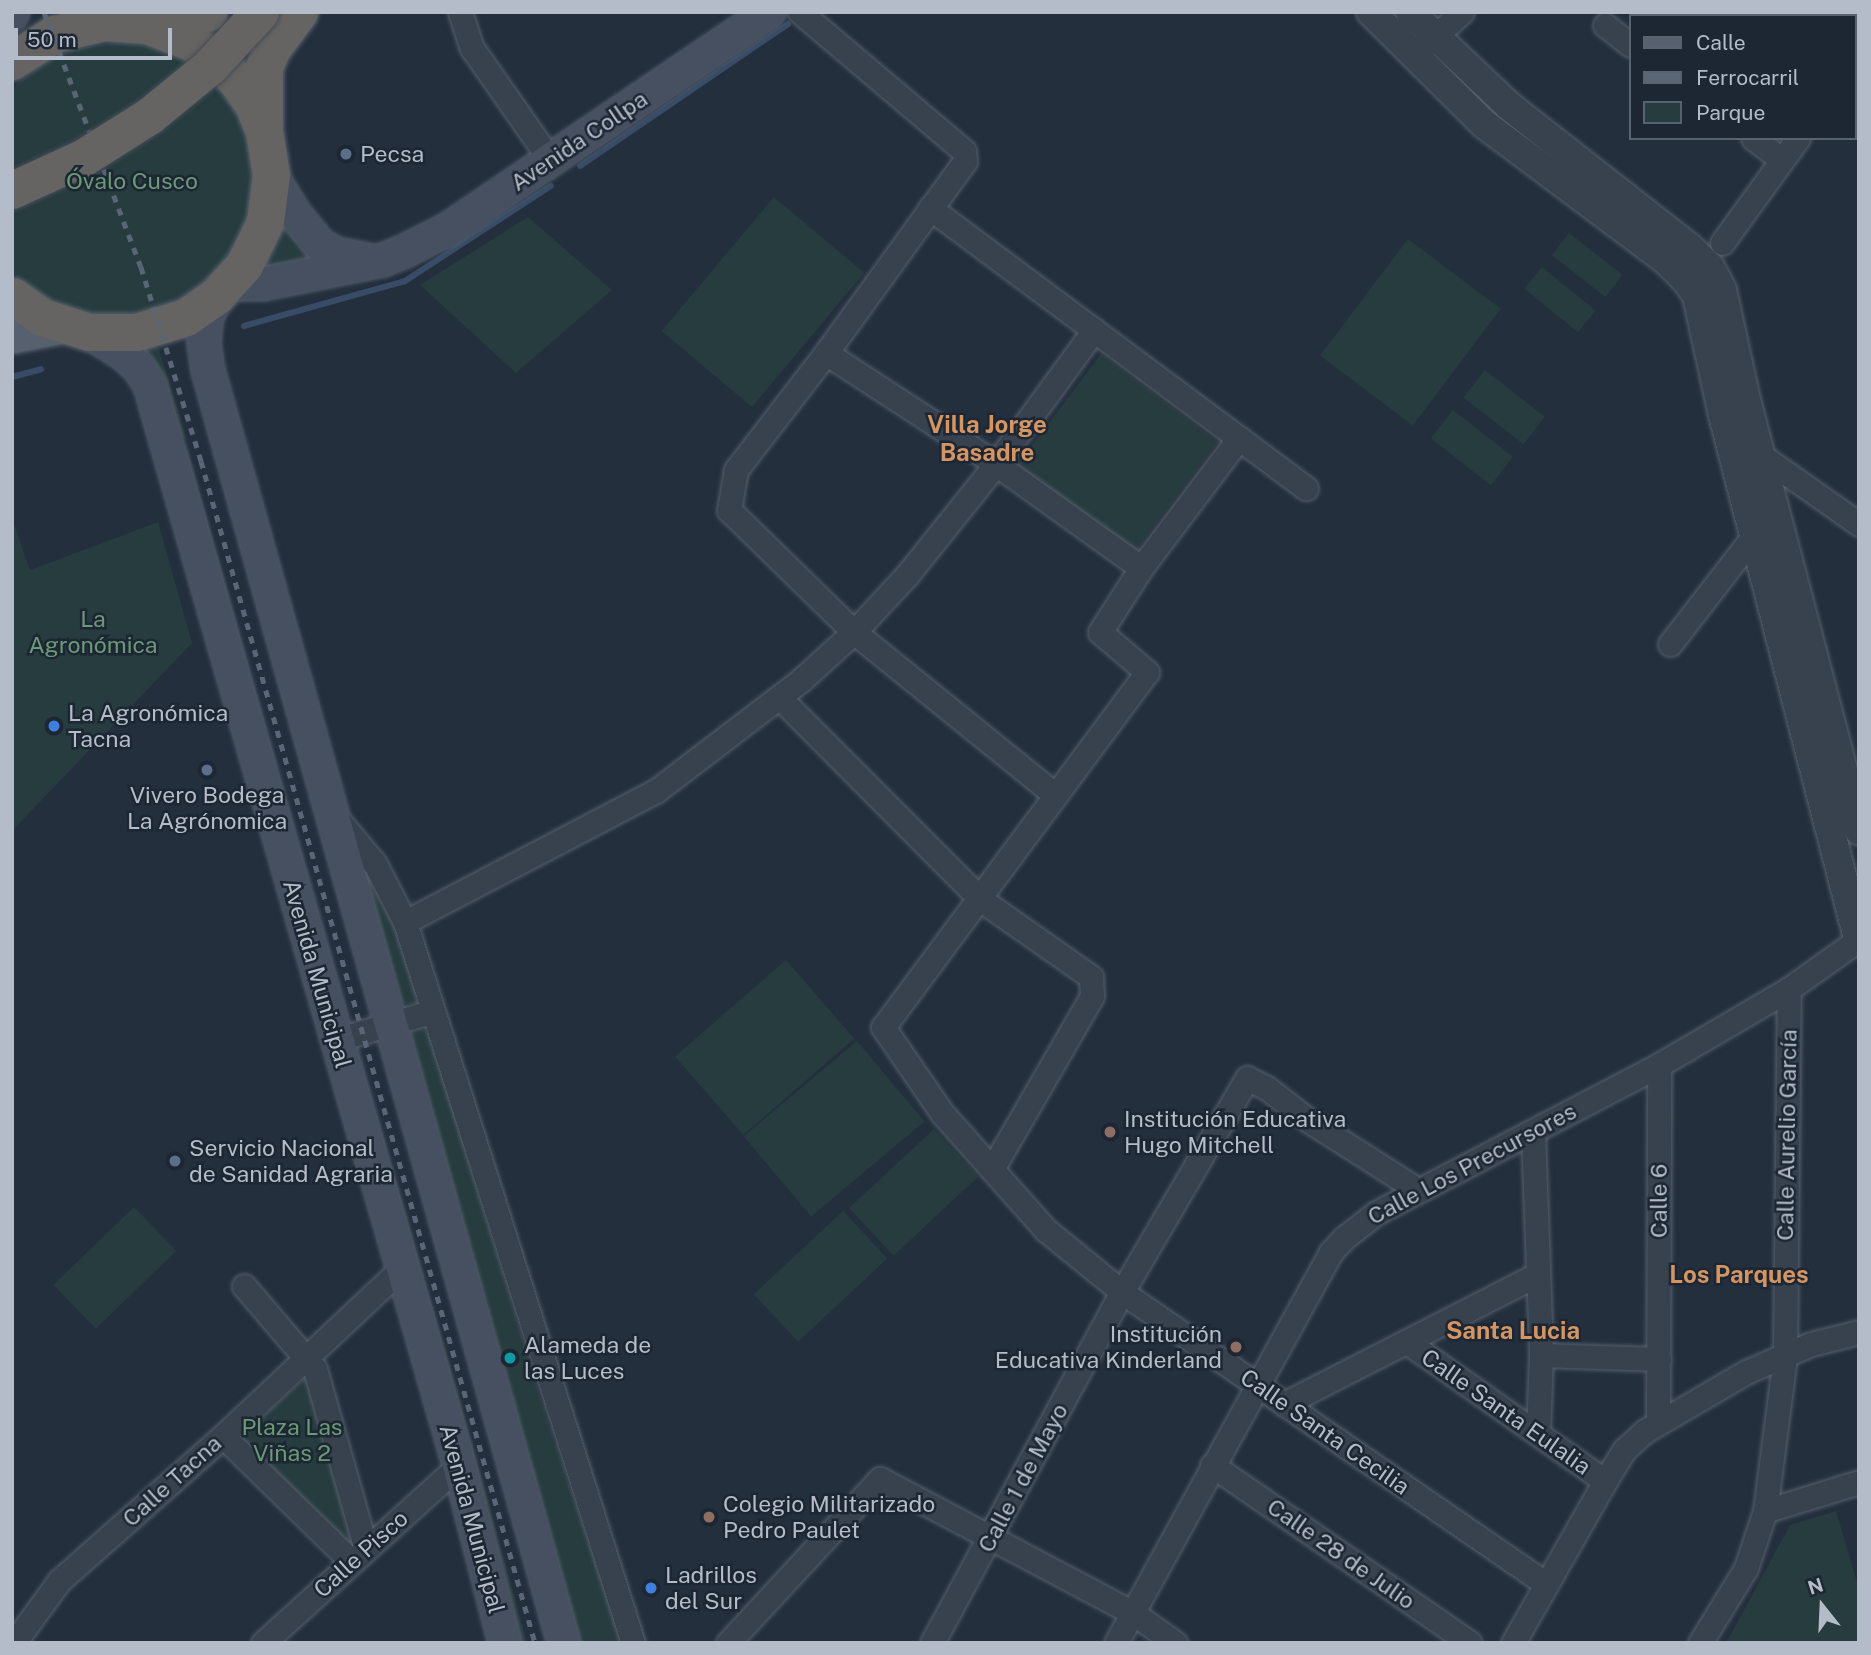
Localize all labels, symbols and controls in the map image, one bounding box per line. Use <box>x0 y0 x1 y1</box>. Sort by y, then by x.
scale bar <box>18 14 175 58</box>
legend <box>1630 14 1857 140</box>
text: 50 m <box>27 27 77 52</box>
text: Calle <box>1696 30 1746 55</box>
text: Ferrocarril <box>1696 65 1799 90</box>
street label: Avenida Collpa <box>505 85 653 197</box>
text: Parque <box>1696 100 1765 125</box>
place label: Pecsa <box>360 140 424 168</box>
marker: Pecsa <box>338 146 354 162</box>
park label: Óvalo Cusco <box>66 167 198 195</box>
district label: Villa Jorge Basadre <box>927 411 1047 467</box>
park label: La Agronómica <box>28 605 158 659</box>
place label: La Agronómica Tacna <box>68 699 228 753</box>
marker: La Agronómica Tacna <box>46 718 62 734</box>
marker: Vivero Bodega La Agrónomica <box>199 762 215 778</box>
place label: Vivero Bodega La Agrónomica <box>127 781 287 835</box>
street label: Avenida Municipal <box>277 877 357 1071</box>
street label: Calle Aurelio García <box>1771 1029 1803 1241</box>
street label: Calle Los Precursores <box>1363 1097 1581 1231</box>
place label: Institución Educativa Hugo Mitchell <box>1124 1105 1346 1159</box>
marker: Institución Educativa Hugo Mitchell <box>1102 1124 1118 1140</box>
place label: Servicio Nacional de Sanidad Agraria <box>189 1134 393 1188</box>
marker: Servicio Nacional de Sanidad Agraria <box>167 1153 183 1169</box>
street label: Calle 6 <box>1645 1164 1673 1238</box>
district label: Los Parques <box>1669 1261 1809 1289</box>
district label: Santa Lucia <box>1446 1317 1580 1345</box>
place label: Institución Educativa Kinderland <box>995 1320 1222 1374</box>
place label: Alameda de las Luces <box>524 1331 652 1385</box>
marker: Institución Educativa Kinderland <box>1228 1339 1244 1355</box>
street label: Calle Santa Eulalia <box>1416 1343 1596 1481</box>
marker: Alameda de las Luces <box>502 1350 518 1366</box>
street label: Calle Santa Cecilia <box>1235 1363 1415 1501</box>
street label: Calle 1 de Mayo <box>972 1399 1074 1557</box>
park label: Plaza Las Viñas 2 <box>242 1413 342 1467</box>
street label: Avenida Municipal <box>433 1421 511 1617</box>
street label: Calle Tacna <box>117 1429 227 1533</box>
place label: Colegio Militarizado Pedro Paulet <box>723 1490 935 1544</box>
street label: Calle 28 de Julio <box>1262 1493 1420 1615</box>
street label: Calle Pisco <box>308 1504 414 1604</box>
marker: Colegio Militarizado Pedro Paulet <box>701 1509 717 1525</box>
place label: Ladrillos del Sur <box>665 1561 757 1615</box>
north arrow <box>1787 1571 1857 1641</box>
text: N <box>1805 1573 1826 1599</box>
marker: Ladrillos del Sur <box>643 1580 659 1596</box>

